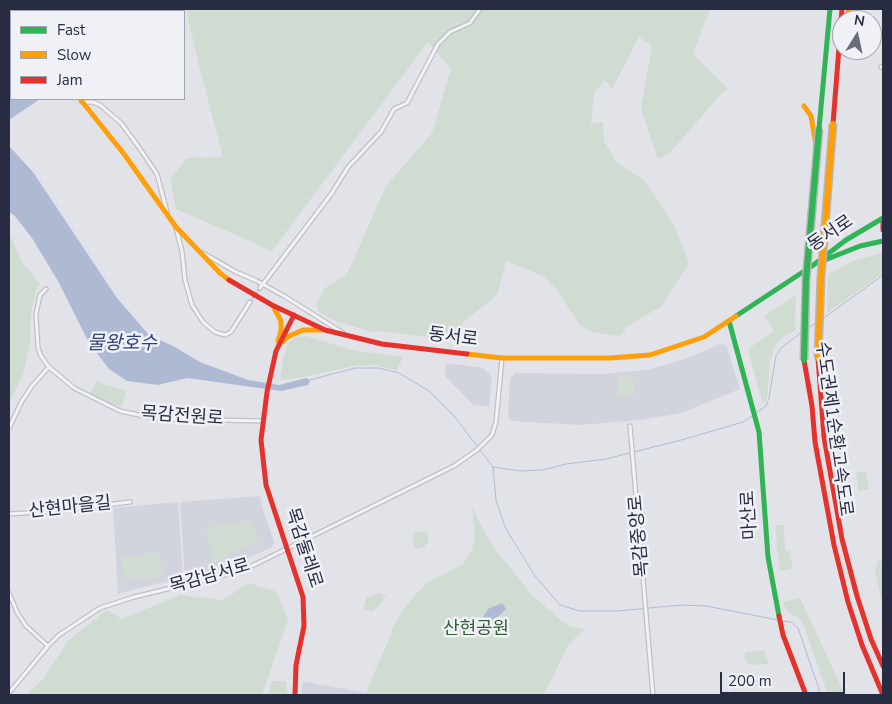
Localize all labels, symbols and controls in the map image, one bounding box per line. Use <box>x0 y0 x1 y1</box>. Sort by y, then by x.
legend <box>10 10 185 100</box>
north arrow <box>832 10 882 60</box>
text: N <box>853 10 866 31</box>
text: Fast <box>57 20 85 40</box>
text: Slow <box>57 45 91 65</box>
text: Jam <box>57 70 83 90</box>
street label: 동서로 <box>804 211 858 257</box>
street label: 동서로 <box>427 324 479 352</box>
water label: 물왕호수 <box>87 333 157 355</box>
street label: 수도권제1순환고속도로 <box>810 340 856 518</box>
street label: 목감전원로 <box>140 403 224 431</box>
street label: 마산로 <box>738 490 762 540</box>
street label: 산현마을길 <box>28 493 112 523</box>
street label: 목감중앙로 <box>626 494 654 578</box>
street label: 목감둘레로 <box>280 505 326 591</box>
street label: 목감남서로 <box>167 555 253 599</box>
park label: 산현공원 <box>443 619 509 641</box>
scale bar <box>722 662 847 694</box>
text: 200 m <box>728 671 772 691</box>

